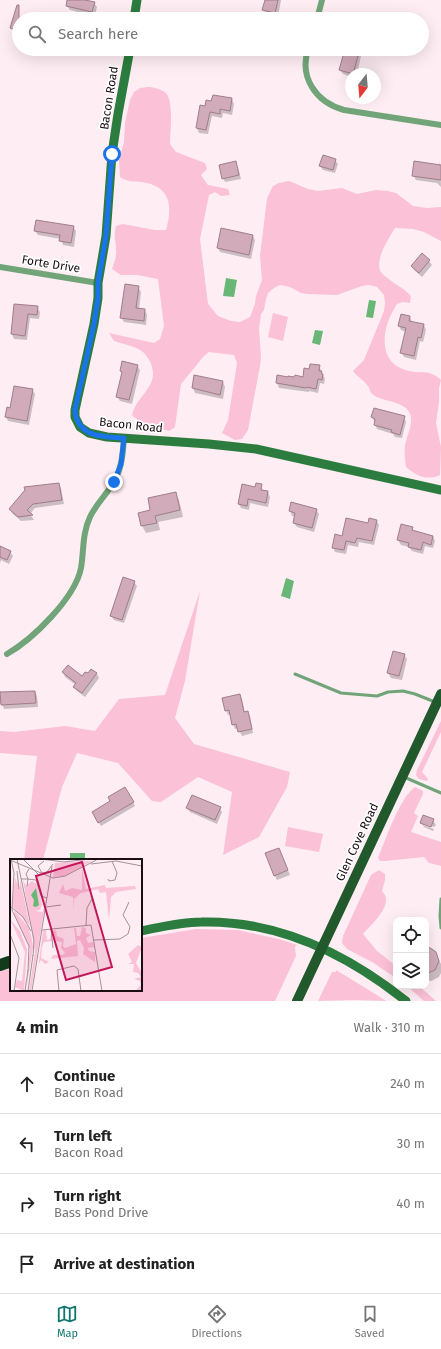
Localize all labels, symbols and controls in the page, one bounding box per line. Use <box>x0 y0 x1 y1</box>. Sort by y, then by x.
search box <box>12 12 429 56</box>
icon: search <box>26 23 48 45</box>
text: Search here <box>58 25 138 43</box>
street label: Bacon Road <box>97 65 121 131</box>
north arrow <box>345 68 381 104</box>
route start <box>103 145 121 163</box>
street label: Forte Drive <box>21 252 81 276</box>
street label: Bacon Road <box>98 415 164 435</box>
route end <box>105 473 123 491</box>
street label: Glen Cove Road <box>333 801 381 883</box>
inset map <box>10 859 142 991</box>
map controls <box>393 917 429 989</box>
button: locate <box>393 917 429 953</box>
button: layers <box>393 953 429 989</box>
text: 4 min <box>16 1017 59 1038</box>
text: Walk · 310 m <box>354 1020 425 1035</box>
text: Continue <box>54 1067 115 1085</box>
icon: ahead <box>16 1073 38 1095</box>
text: 240 m <box>390 1076 425 1091</box>
text: Bacon Road <box>54 1085 124 1100</box>
text: Turn left <box>54 1127 112 1145</box>
icon: left <box>16 1133 38 1155</box>
text: 30 m <box>397 1136 425 1151</box>
text: Bacon Road <box>54 1145 124 1160</box>
text: Turn right <box>54 1187 121 1205</box>
icon: right <box>16 1193 38 1215</box>
text: 40 m <box>396 1196 425 1211</box>
text: Bass Pond Drive <box>54 1205 148 1220</box>
icon: arrive <box>16 1253 38 1275</box>
text: Arrive at destination <box>54 1255 195 1273</box>
tab: Map <box>56 1303 78 1340</box>
tab: Directions <box>191 1303 242 1340</box>
tab: Saved <box>355 1303 385 1340</box>

